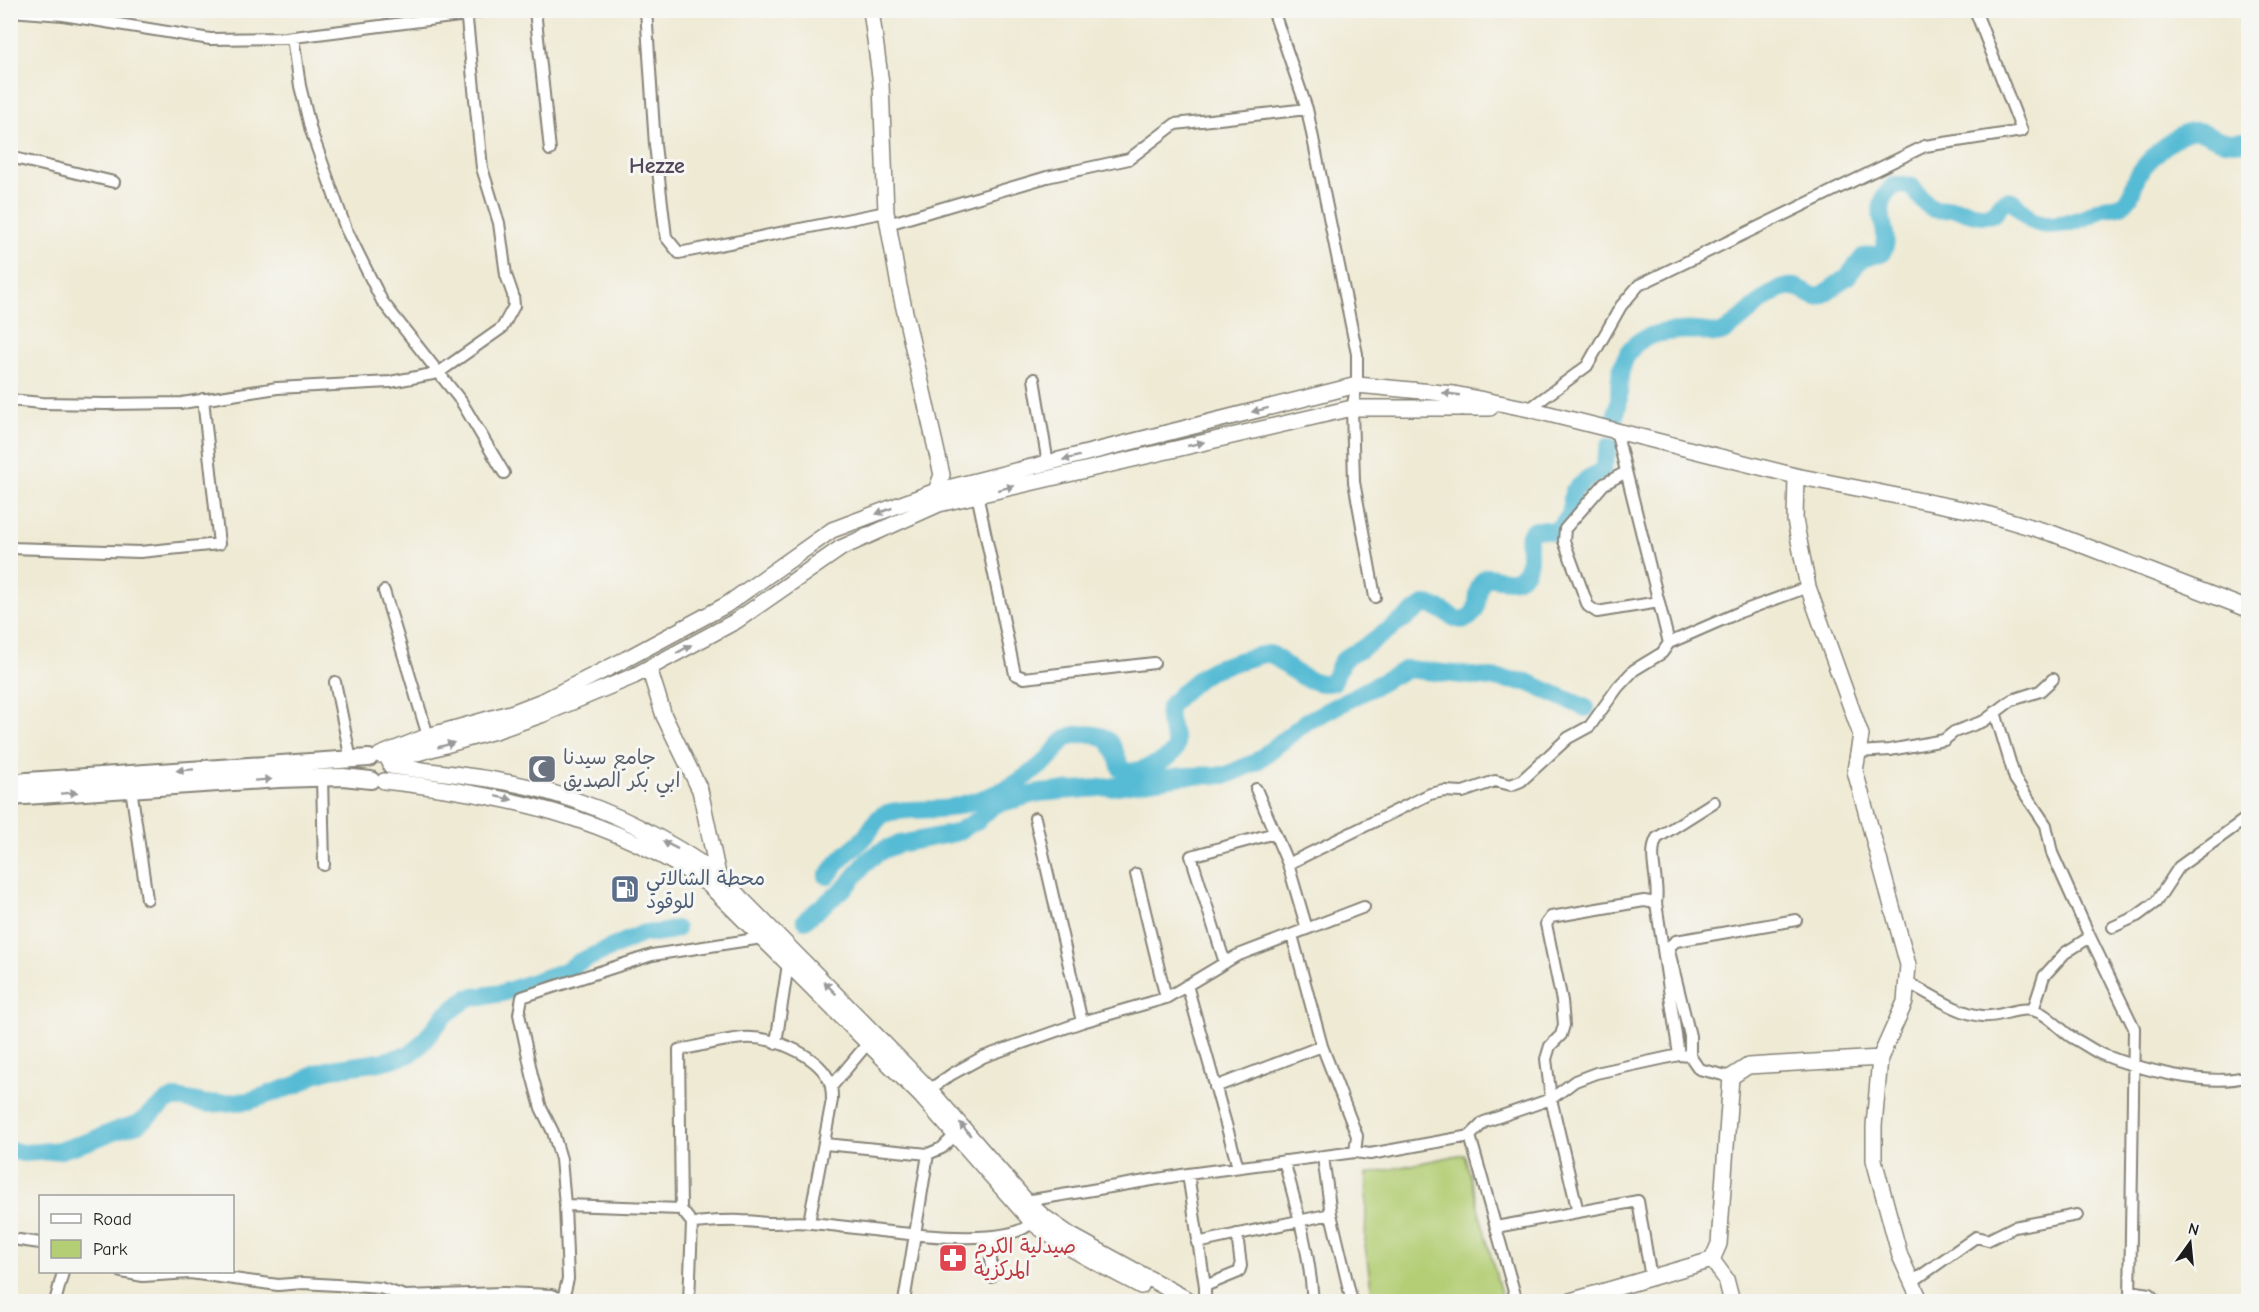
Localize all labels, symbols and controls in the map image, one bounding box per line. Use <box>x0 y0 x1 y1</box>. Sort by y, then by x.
district label: Hezze <box>629 153 685 179</box>
one-way arrow <box>1442 389 1461 399</box>
one-way arrow <box>1251 405 1269 415</box>
one-way arrow <box>1186 438 1205 448</box>
one-way arrow <box>1062 453 1080 463</box>
one-way arrow <box>996 482 1015 492</box>
one-way arrow <box>874 506 892 516</box>
one-way arrow <box>676 644 693 654</box>
one-way arrow <box>437 740 455 749</box>
place label: جامع سيدنا ابي بكر الصديق <box>563 746 680 798</box>
mosque icon: جامع سيدنا ابي بكر الصديق <box>526 753 558 785</box>
one-way arrow <box>175 766 194 775</box>
one-way arrow <box>254 775 273 785</box>
one-way arrow <box>59 788 78 798</box>
one-way arrow <box>495 794 514 804</box>
one-way arrow <box>662 840 679 850</box>
place label: محطة الشالاتي للوقود <box>646 867 765 915</box>
fuel station icon: محطة الشالاتي للوقود <box>609 873 641 905</box>
one-way arrow <box>823 981 837 996</box>
one-way arrow <box>959 1122 972 1137</box>
legend <box>39 1195 234 1273</box>
text: Road <box>93 1209 132 1230</box>
north arrow <box>2160 1213 2220 1273</box>
text: N <box>2186 1219 2201 1240</box>
place label: صيدلية الكرم المركزية <box>974 1235 1076 1281</box>
text: Park <box>93 1239 128 1260</box>
pharmacy icon: صيدلية الكرم المركزية <box>937 1242 969 1274</box>

